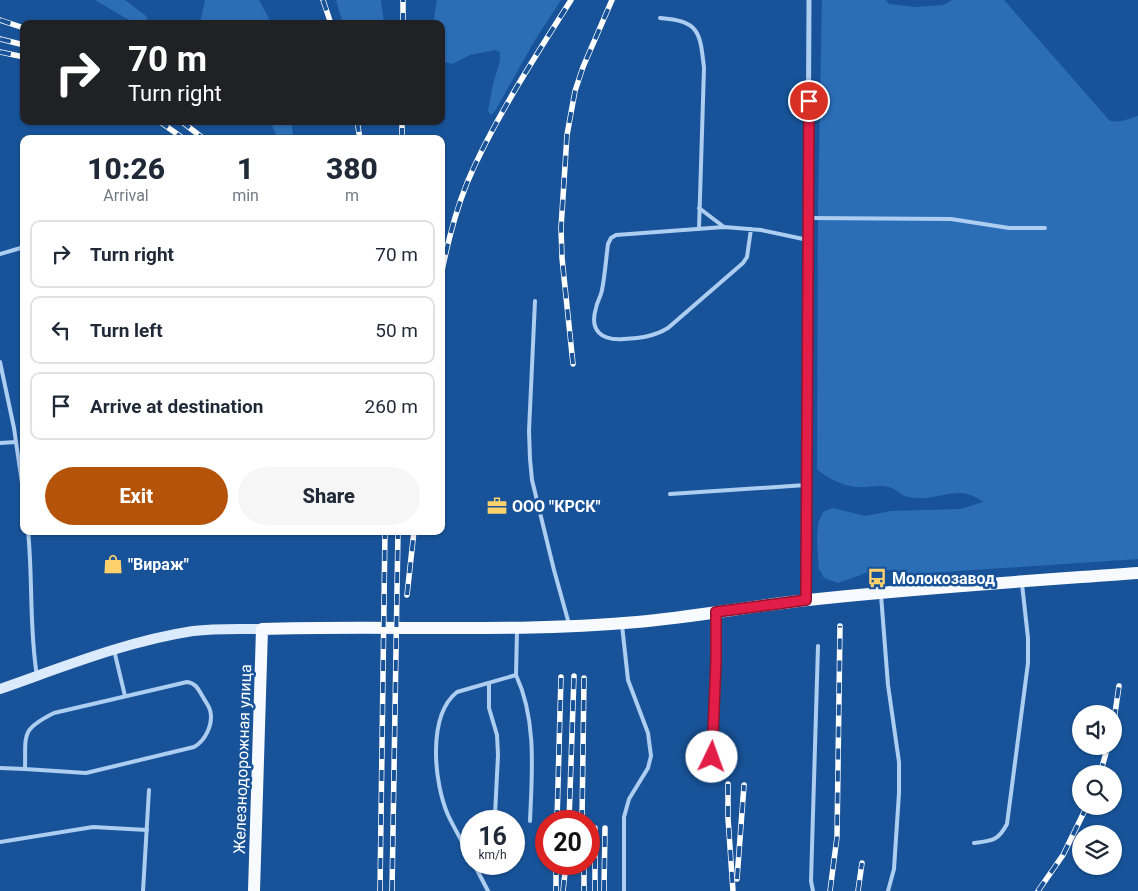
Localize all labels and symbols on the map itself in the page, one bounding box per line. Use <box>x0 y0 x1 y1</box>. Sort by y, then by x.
pin <box>788 80 830 122</box>
office icon: ООО "КРСК" <box>486 495 508 517</box>
place label: ООО "КРСК" <box>512 497 601 516</box>
shop icon: "Вираж" <box>102 553 124 575</box>
place label: "Вираж" <box>128 555 189 574</box>
bus stop icon: Молокозавод <box>866 567 888 589</box>
place label: Молокозавод <box>892 569 995 588</box>
street label: Железнодорожная улица <box>230 664 255 854</box>
position arrow <box>685 730 737 782</box>
speed limit sign: 20 <box>535 810 600 875</box>

